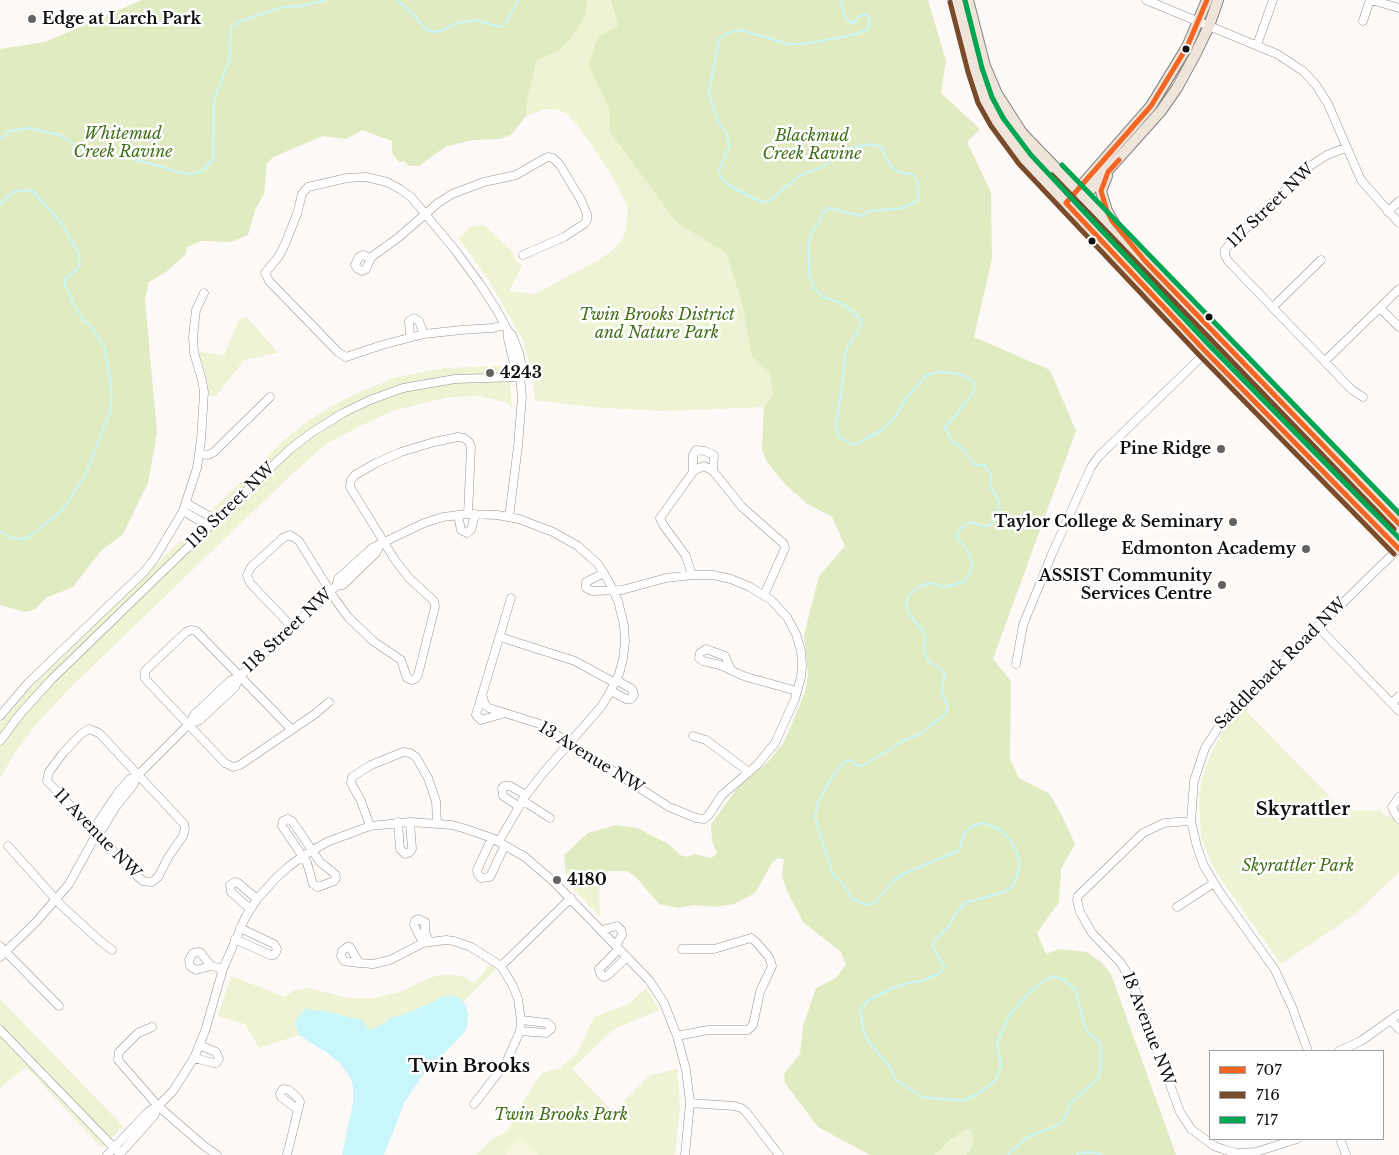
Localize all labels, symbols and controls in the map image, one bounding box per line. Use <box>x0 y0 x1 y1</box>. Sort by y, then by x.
place label: Edge at Larch Park <box>42 9 201 29</box>
marker: Edge at Larch Park <box>26 13 38 25</box>
unlabelled marker <box>1181 44 1191 54</box>
park label: Whitemud Creek Ravine <box>73 124 173 162</box>
park label: Blackmud Creek Ravine <box>762 126 862 164</box>
street label: 117 Street NW <box>1224 160 1318 252</box>
unlabelled marker <box>1087 236 1097 246</box>
park label: Twin Brooks District and Nature Park <box>579 305 735 343</box>
unlabelled marker <box>1204 312 1214 322</box>
place label: 4243 <box>500 363 542 383</box>
marker: 4243 <box>484 367 496 379</box>
place label: Pine Ridge <box>1120 439 1211 459</box>
marker: Pine Ridge <box>1215 443 1227 455</box>
street label: 119 Street NW <box>183 459 279 553</box>
place label: Taylor College & Seminary <box>994 512 1223 532</box>
marker: Taylor College & Seminary <box>1227 516 1239 528</box>
place label: Edmonton Academy <box>1121 539 1296 559</box>
marker: Edmonton Academy <box>1300 543 1312 555</box>
place label: ASSIST Community Services Centre <box>1039 566 1212 604</box>
marker: ASSIST Community Services Centre <box>1216 579 1228 591</box>
street label: 118 Street NW <box>240 585 336 677</box>
street label: Saddleback Road NW <box>1211 594 1351 734</box>
street label: 13 Avenue NW <box>535 718 647 798</box>
street label: 11 Avenue NW <box>49 785 145 883</box>
district label: Skyrattler <box>1256 799 1350 821</box>
park label: Skyrattler Park <box>1242 856 1354 876</box>
place label: 4180 <box>567 870 607 890</box>
marker: 4180 <box>551 874 563 886</box>
street label: 18 Avenue NW <box>1118 969 1178 1089</box>
legend <box>1209 1050 1384 1140</box>
district label: Twin Brooks <box>408 1056 530 1078</box>
text: 707 <box>1256 1060 1282 1079</box>
text: 716 <box>1256 1085 1280 1104</box>
park label: Twin Brooks Park <box>494 1105 628 1125</box>
text: 717 <box>1256 1110 1278 1129</box>

